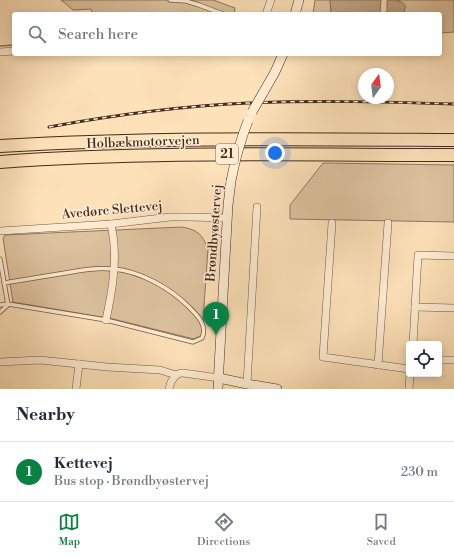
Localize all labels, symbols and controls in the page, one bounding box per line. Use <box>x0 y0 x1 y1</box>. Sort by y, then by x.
search box <box>12 12 442 56</box>
icon: search <box>26 23 48 45</box>
text: Search here <box>58 25 138 44</box>
north arrow <box>358 68 394 104</box>
street label: Holbækmotorvejen <box>86 132 200 152</box>
your location <box>265 143 285 163</box>
road number: 21 <box>216 144 238 164</box>
street label: Brøndbyøstervej <box>203 184 225 283</box>
street label: Avedøre Slettevej <box>60 198 163 222</box>
pin: 1 <box>203 302 229 335</box>
map controls <box>406 341 442 377</box>
button: locate <box>406 341 442 377</box>
text: Nearby <box>16 404 75 426</box>
text: Kettevej <box>54 454 113 473</box>
text: 1 <box>26 464 32 480</box>
text: 230 m <box>401 464 438 480</box>
text: Bus stop · Brøndbyøstervej <box>54 473 209 489</box>
tab: Map <box>58 511 80 549</box>
tab: Directions <box>197 511 250 549</box>
tab: Saved <box>367 511 396 549</box>

